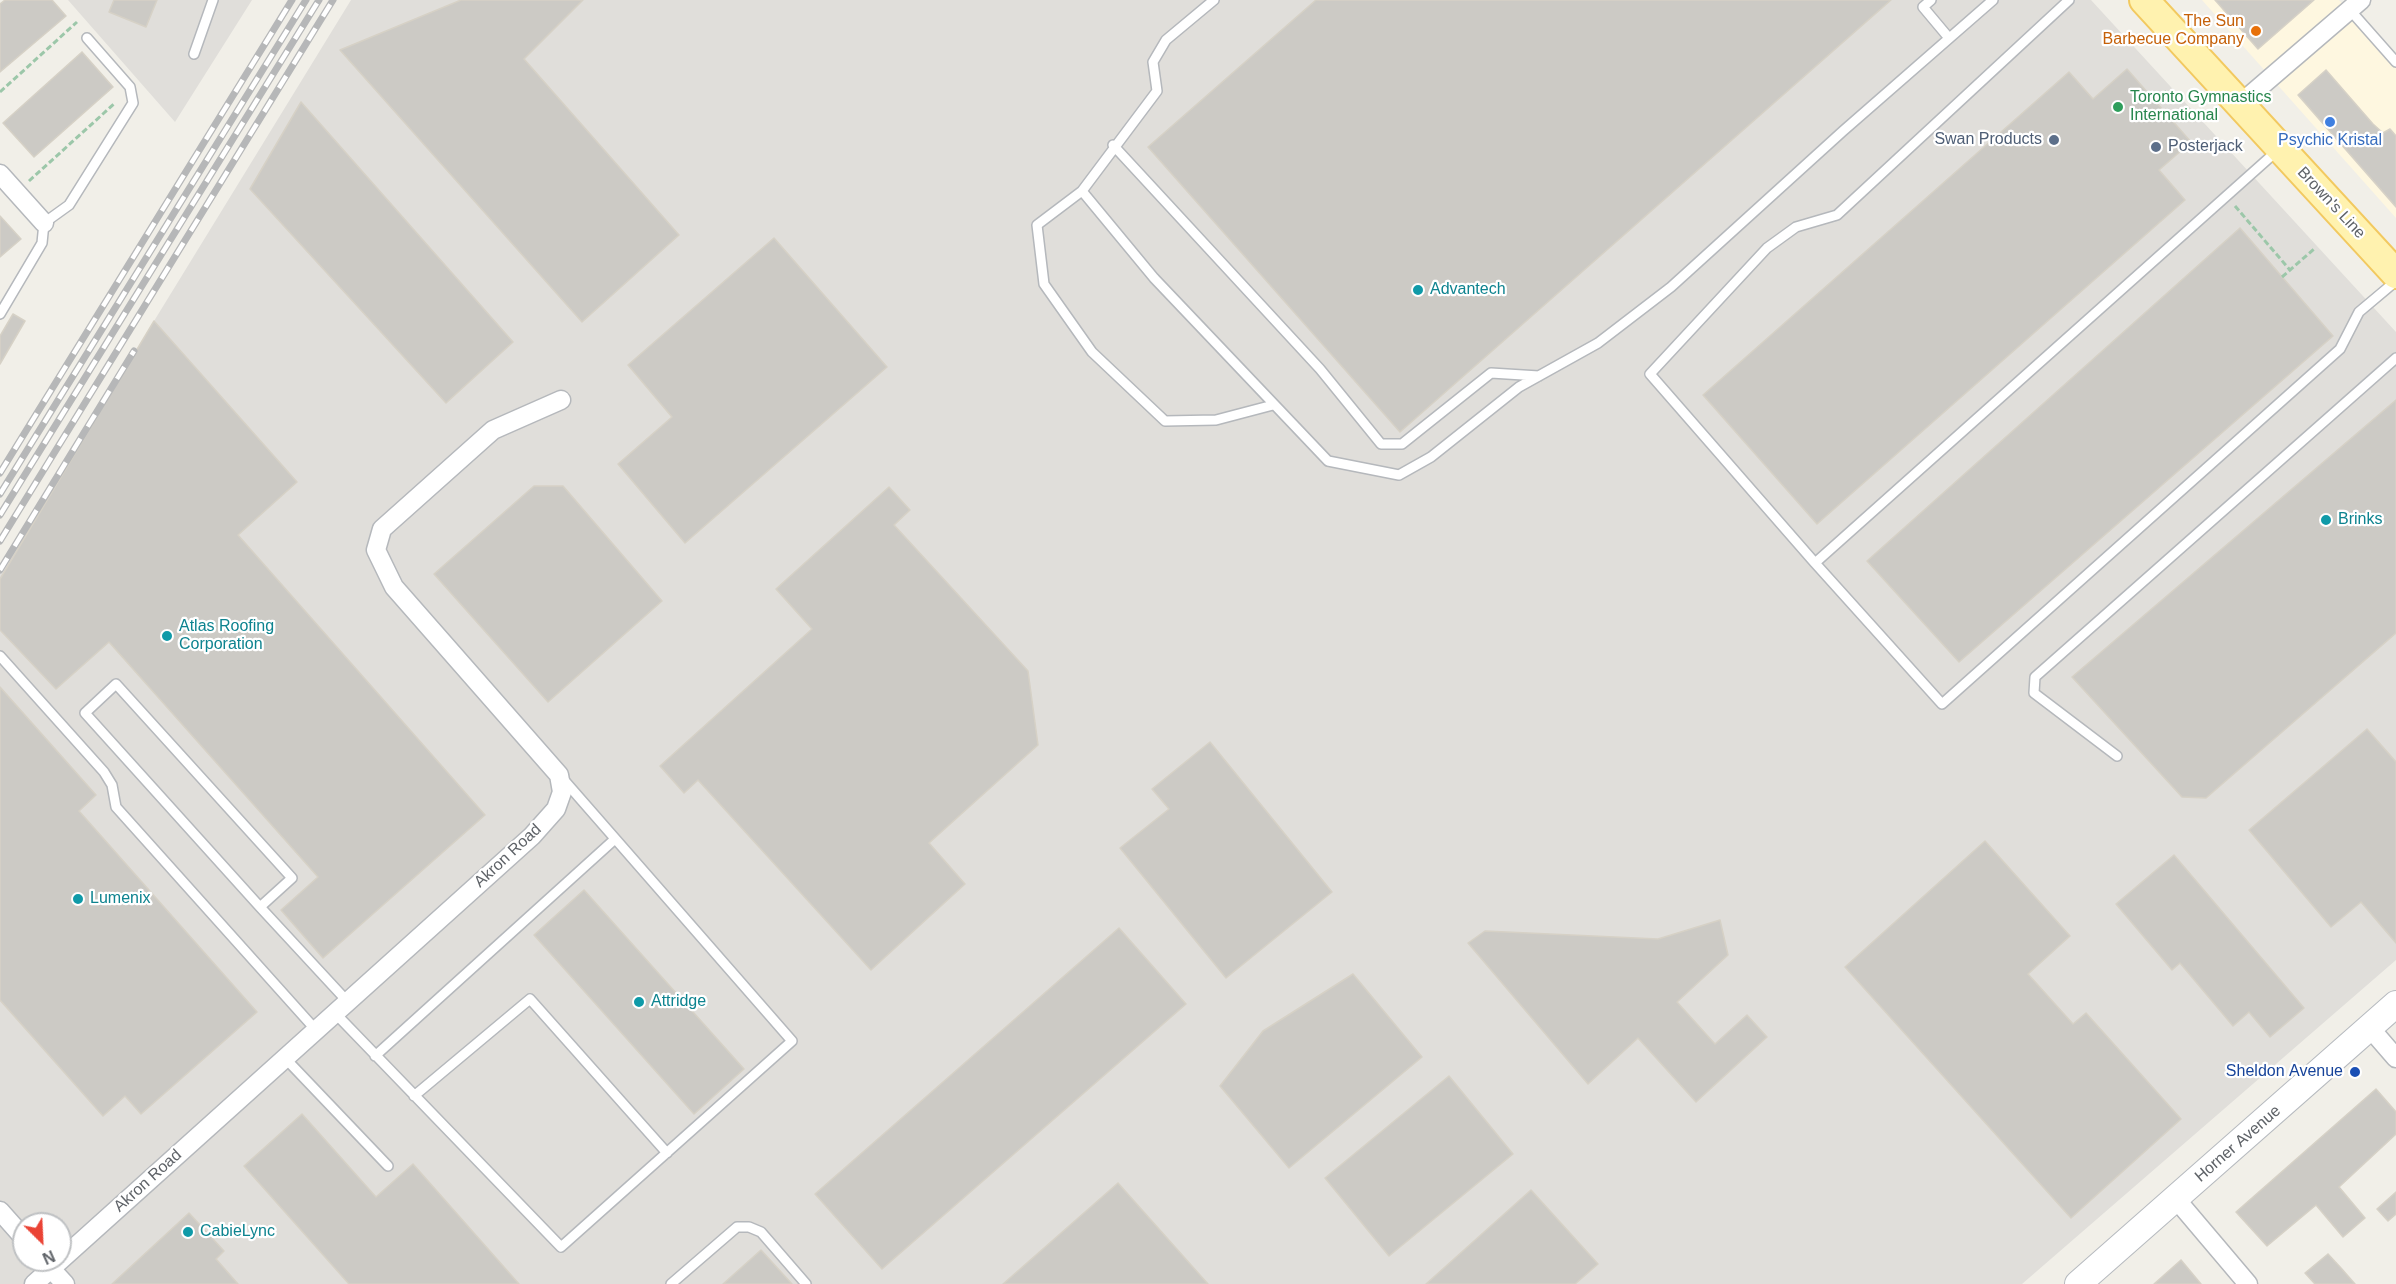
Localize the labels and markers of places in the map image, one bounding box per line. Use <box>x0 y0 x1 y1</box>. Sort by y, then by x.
place label: The Sun Barbecue Company <box>2103 12 2244 50</box>
marker: The Sun Barbecue Company <box>2249 24 2263 38</box>
place label: Toronto Gymnastics International <box>2130 88 2271 126</box>
marker: Toronto Gymnastics International <box>2111 100 2125 114</box>
marker: Psychic Kristal <box>2323 115 2337 129</box>
place label: Swan Products <box>1934 130 2042 150</box>
place label: Psychic Kristal <box>2278 131 2382 151</box>
marker: Swan Products <box>2047 133 2061 147</box>
place label: Posterjack <box>2168 137 2243 157</box>
marker: Posterjack <box>2149 140 2163 154</box>
place label: Advantech <box>1430 280 1506 300</box>
marker: Advantech <box>1411 283 1425 297</box>
place label: Brinks <box>2338 510 2382 530</box>
marker: Brinks <box>2319 513 2333 527</box>
place label: Atlas Roofing Corporation <box>179 617 274 655</box>
marker: Atlas Roofing Corporation <box>160 629 174 643</box>
place label: Lumenix <box>90 889 150 909</box>
marker: Lumenix <box>71 892 85 906</box>
place label: Attridge <box>651 992 706 1012</box>
marker: Attridge <box>632 995 646 1009</box>
place label: Sheldon Avenue <box>2226 1062 2343 1082</box>
marker: Sheldon Avenue <box>2348 1065 2362 1079</box>
place label: CabieLync <box>200 1222 275 1242</box>
marker: CabieLync <box>181 1225 195 1239</box>

